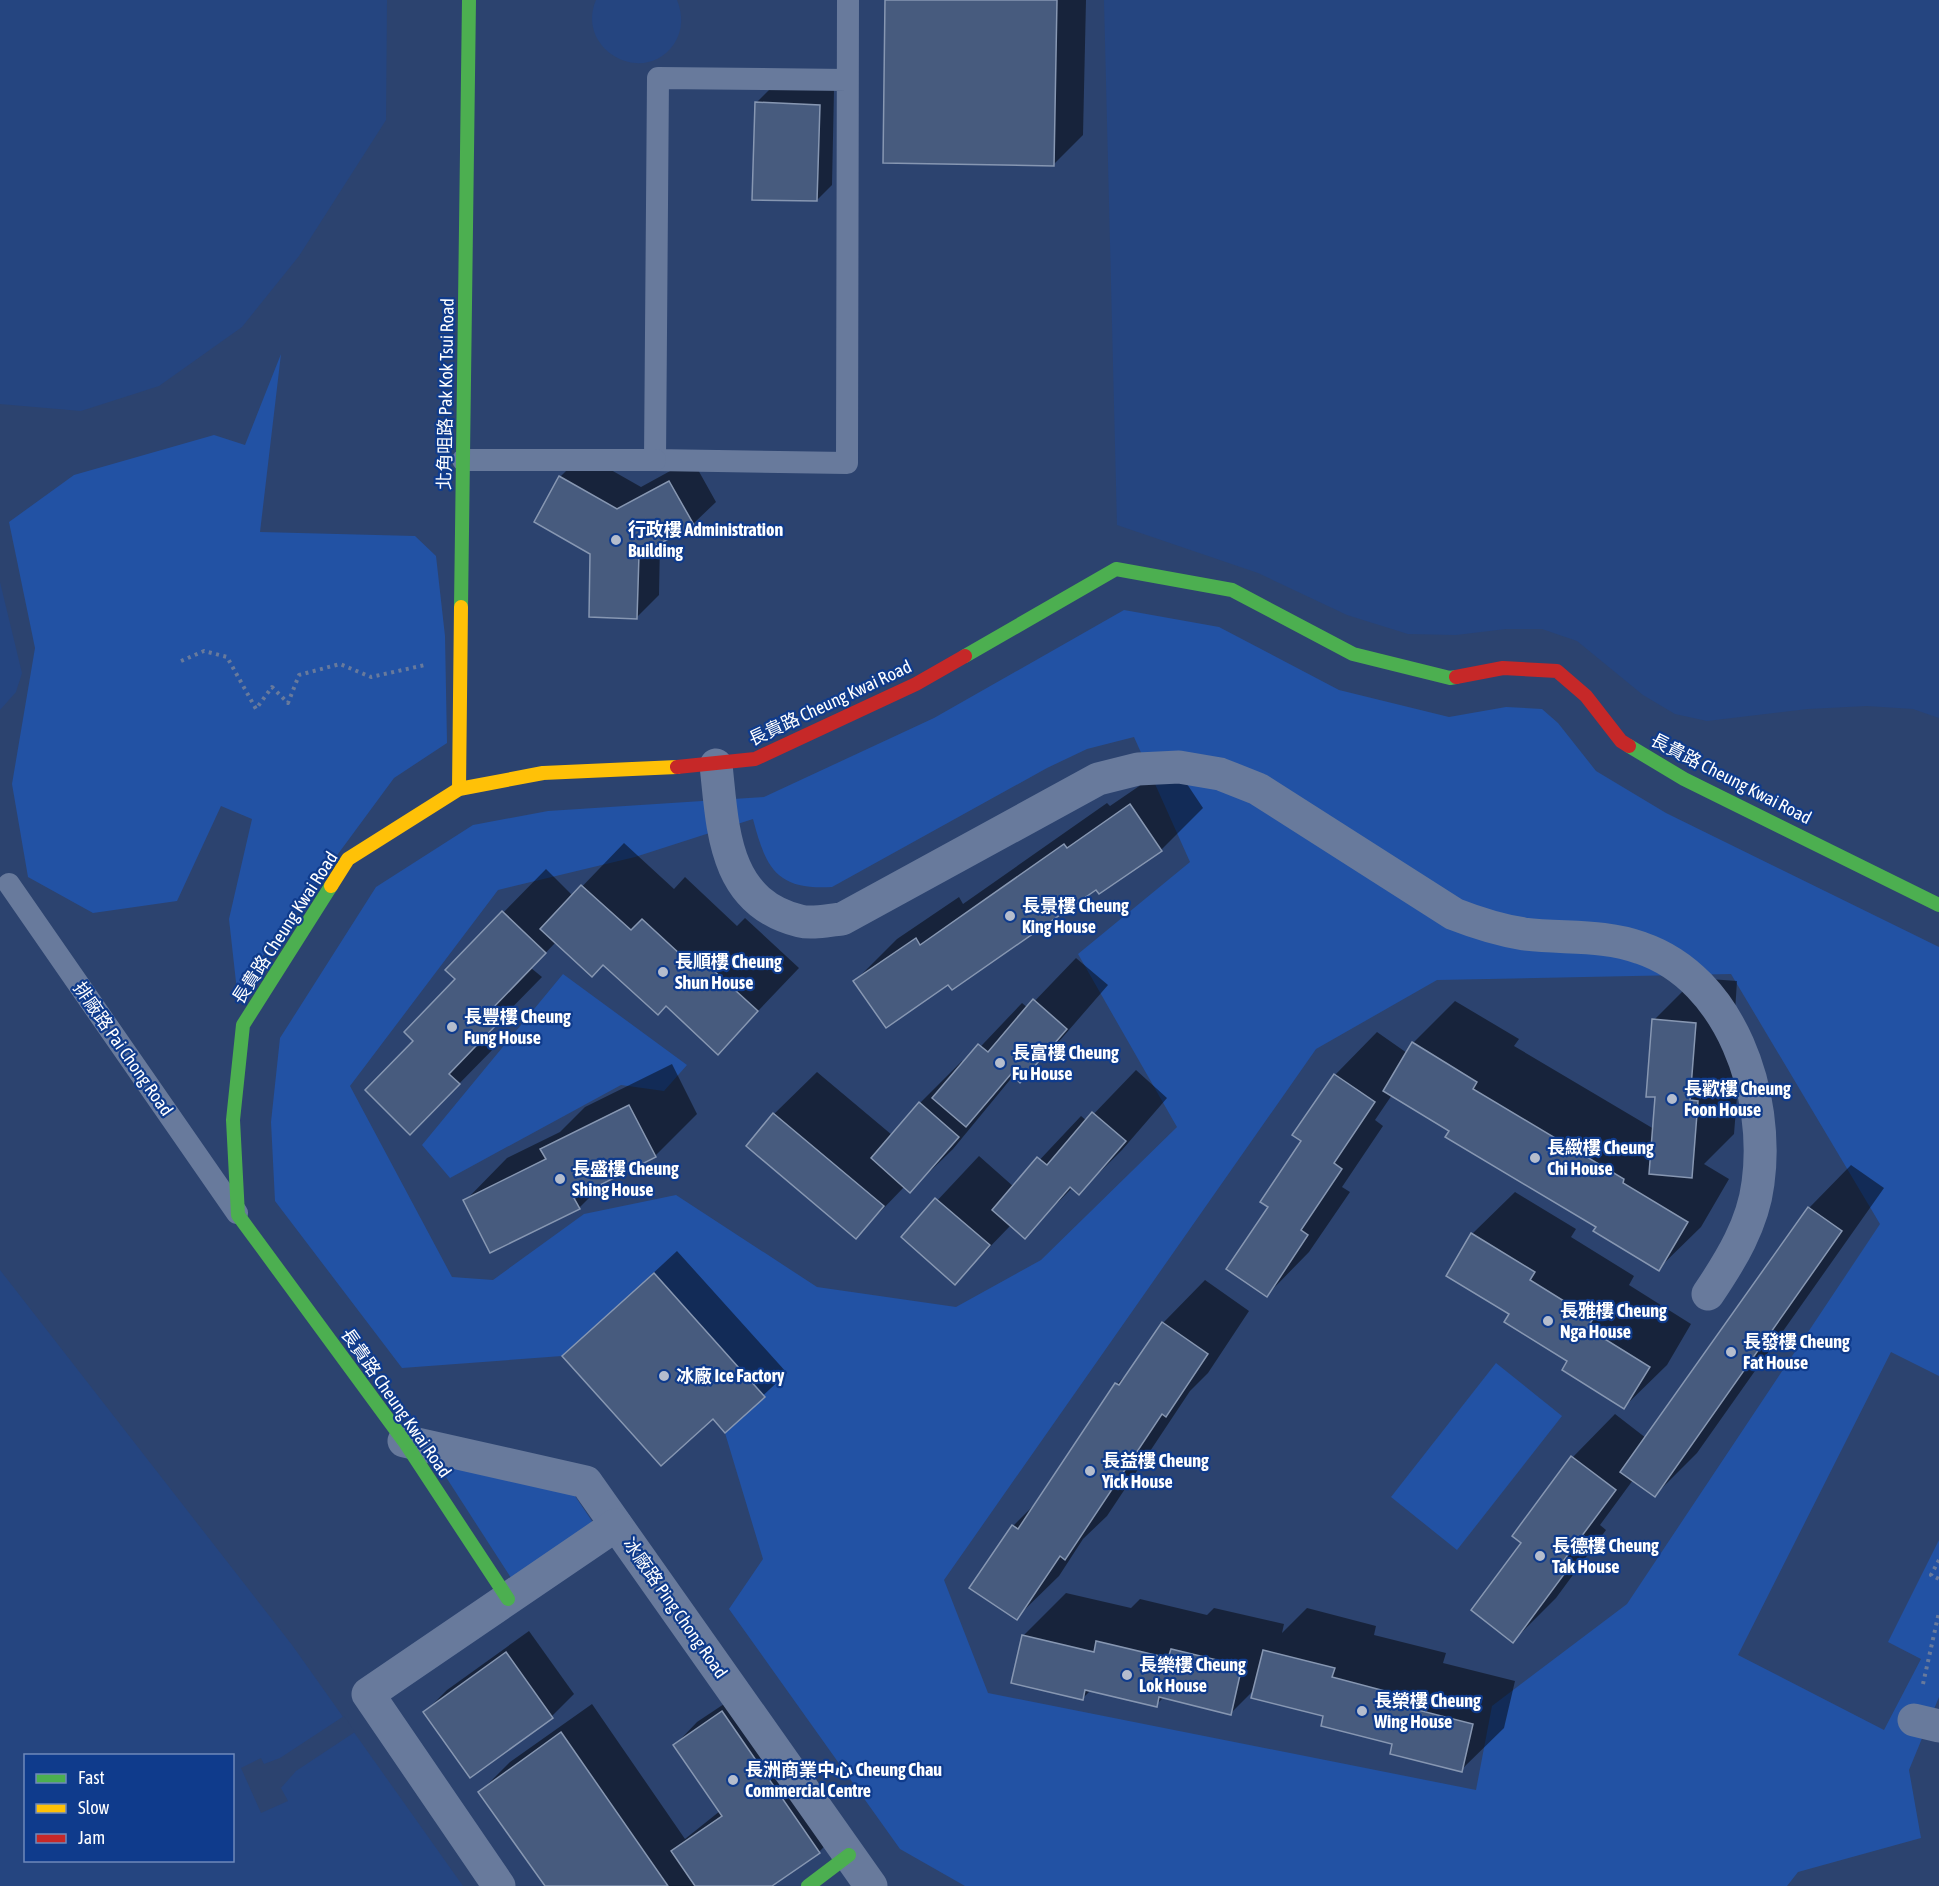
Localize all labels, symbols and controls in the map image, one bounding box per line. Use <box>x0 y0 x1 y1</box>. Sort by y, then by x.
street label: 北角咀路 Pak Kok Tsui Road <box>433 298 458 490</box>
place label: 行政樓 Administration Building <box>628 519 783 561</box>
marker: 行政樓 Administration Building <box>609 533 623 547</box>
street label: 長貴路 Cheung Kwai Road <box>745 656 915 750</box>
street label: 長貴路 Cheung Kwai Road <box>1647 729 1815 828</box>
street label: 長貴路 Cheung Kwai Road <box>227 848 342 1008</box>
place label: 長景樓 Cheung King House <box>1022 895 1129 937</box>
marker: 長景樓 Cheung King House <box>1003 909 1017 923</box>
place label: 長順樓 Cheung Shun House <box>675 951 782 993</box>
marker: 長順樓 Cheung Shun House <box>656 965 670 979</box>
street label: 排廠路 Pai Chong Road <box>69 978 177 1120</box>
place label: 長豐樓 Cheung Fung House <box>464 1006 571 1048</box>
marker: 長豐樓 Cheung Fung House <box>445 1020 459 1034</box>
place label: 長富樓 Cheung Fu House <box>1012 1042 1119 1084</box>
marker: 長富樓 Cheung Fu House <box>993 1056 1007 1070</box>
place label: 長歡樓 Cheung Foon House <box>1684 1078 1791 1120</box>
marker: 長歡樓 Cheung Foon House <box>1665 1092 1679 1106</box>
place label: 長緻樓 Cheung Chi House <box>1547 1137 1654 1179</box>
marker: 長緻樓 Cheung Chi House <box>1528 1151 1542 1165</box>
place label: 長盛樓 Cheung Shing House <box>572 1158 679 1200</box>
marker: 長盛樓 Cheung Shing House <box>553 1172 567 1186</box>
place label: 長雅樓 Cheung Nga House <box>1560 1300 1667 1342</box>
marker: 長雅樓 Cheung Nga House <box>1541 1314 1555 1328</box>
street label: 長貴路 Cheung Kwai Road <box>337 1324 456 1481</box>
place label: 長發樓 Cheung Fat House <box>1743 1331 1850 1373</box>
marker: 長發樓 Cheung Fat House <box>1724 1345 1738 1359</box>
place label: 冰廠 Ice Factory <box>676 1365 785 1386</box>
marker: 冰廠 Ice Factory <box>657 1369 671 1383</box>
place label: 長益樓 Cheung Yick House <box>1101 1450 1209 1492</box>
marker: 長益樓 Cheung Yick House <box>1083 1464 1097 1478</box>
street label: 冰廠路 Ping Chong Road <box>619 1533 732 1682</box>
place label: 長德樓 Cheung Tak House <box>1552 1535 1659 1577</box>
marker: 長德樓 Cheung Tak House <box>1533 1549 1547 1563</box>
place label: 長樂樓 Cheung Lok House <box>1139 1654 1246 1696</box>
marker: 長樂樓 Cheung Lok House <box>1120 1668 1134 1682</box>
place label: 長榮樓 Cheung Wing House <box>1373 1690 1481 1732</box>
marker: 長榮樓 Cheung Wing House <box>1355 1704 1369 1718</box>
legend <box>24 1754 234 1862</box>
place label: 長洲商業中心 Cheung Chau Commercial Centre <box>745 1759 942 1801</box>
text: Fast <box>78 1767 105 1788</box>
marker: 長洲商業中心 Cheung Chau Commercial Centre <box>726 1773 740 1787</box>
text: Slow <box>78 1797 109 1818</box>
text: Jam <box>78 1827 105 1848</box>

